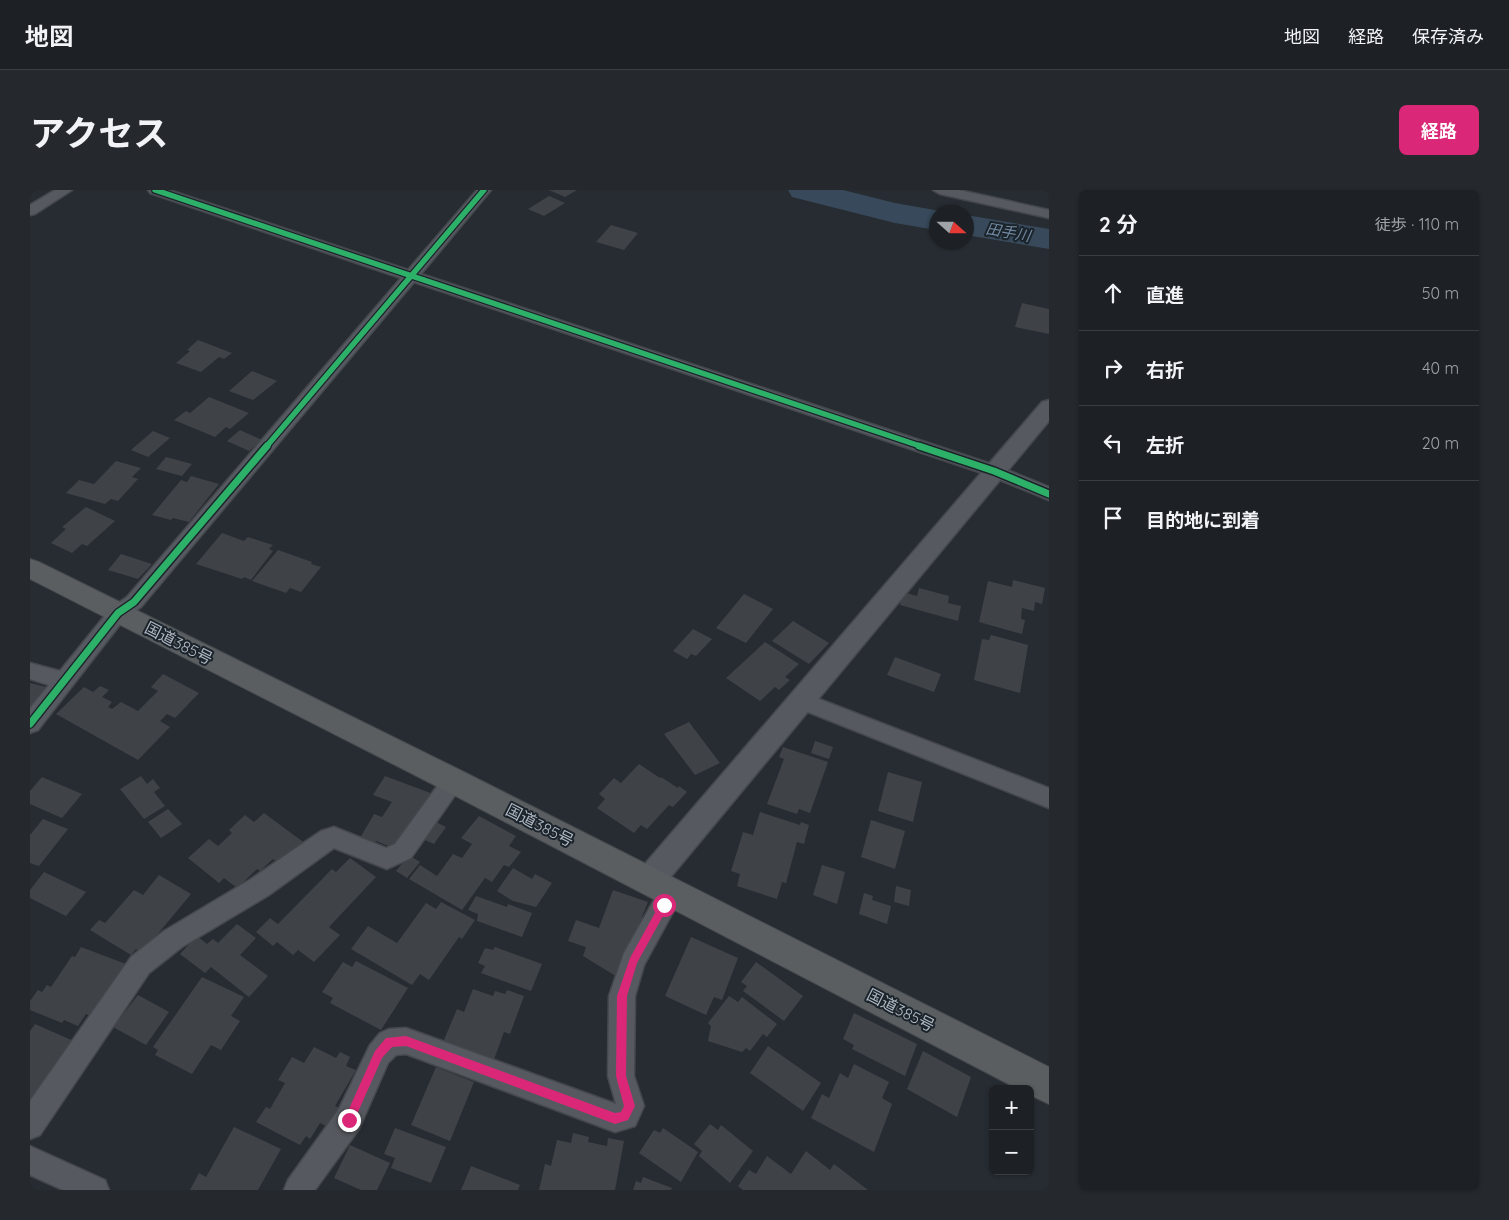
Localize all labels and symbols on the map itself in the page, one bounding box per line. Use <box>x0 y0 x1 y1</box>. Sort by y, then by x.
north arrow <box>929 205 974 250</box>
water label: 田手川 <box>984 219 1034 246</box>
street label: 国道385号 <box>142 617 216 669</box>
street label: 国道385号 <box>503 799 577 851</box>
route start <box>653 894 676 917</box>
street label: 国道385号 <box>864 984 938 1036</box>
route end <box>338 1109 361 1132</box>

